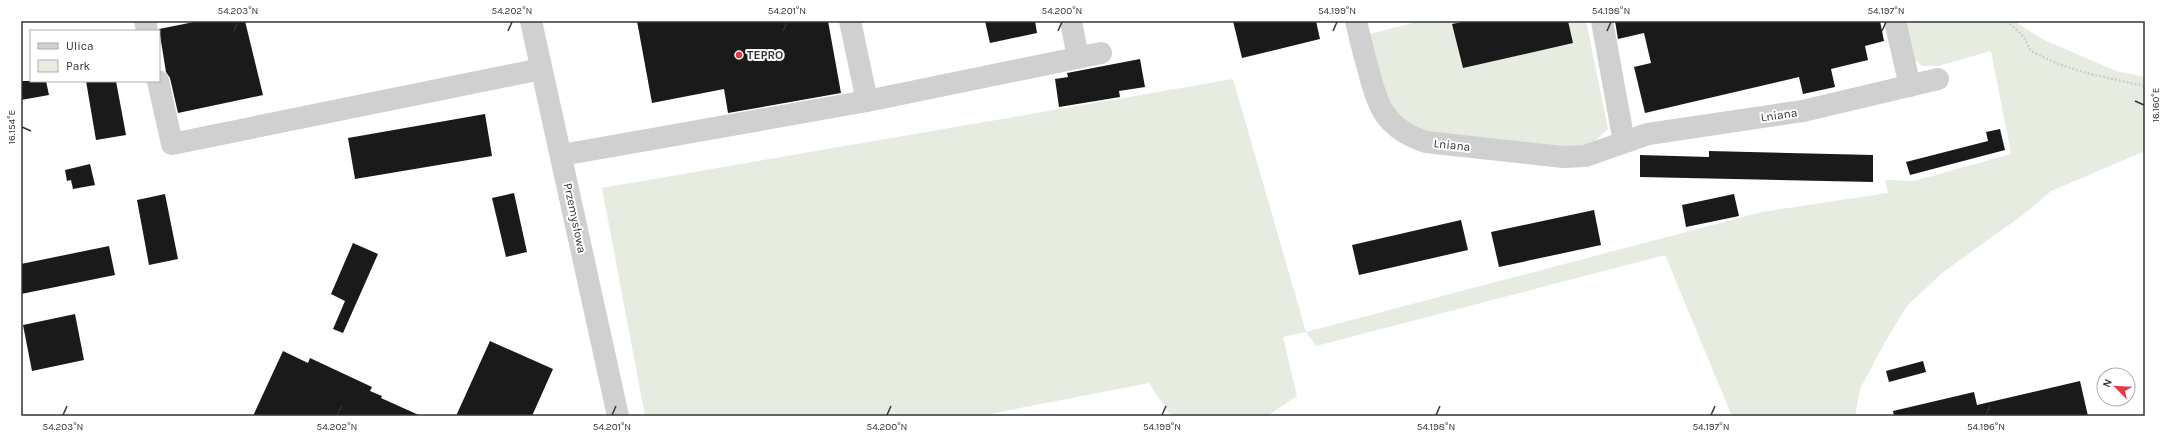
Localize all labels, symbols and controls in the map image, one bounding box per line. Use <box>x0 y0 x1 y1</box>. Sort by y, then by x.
text: 54.203°N <box>218 5 258 17</box>
text: 54.202°N <box>492 5 532 17</box>
text: 54.201°N <box>768 5 806 17</box>
text: 54.200°N <box>1042 5 1082 17</box>
text: 54.199°N <box>1318 5 1356 17</box>
text: 54.198°N <box>1592 5 1630 17</box>
text: 54.197°N <box>1867 5 1905 17</box>
legend <box>30 30 160 82</box>
text: Ulica <box>66 39 94 53</box>
place label: TEPRO <box>747 48 783 62</box>
marker: TEPRO <box>734 50 744 60</box>
text: Park <box>66 59 91 73</box>
text: 16.160°E <box>2150 88 2162 122</box>
street label: Lniana <box>1760 106 1798 124</box>
text: 16.154°E <box>6 110 18 144</box>
street label: Lniana <box>1433 136 1471 154</box>
street label: Przemysłowa <box>561 182 589 254</box>
north arrow <box>2096 367 2136 407</box>
text: N <box>2100 377 2115 389</box>
text: 54.203°N <box>43 421 83 433</box>
text: 54.202°N <box>317 421 357 433</box>
text: 54.201°N <box>593 421 631 433</box>
text: 54.200°N <box>867 421 907 433</box>
text: 54.199°N <box>1143 421 1181 433</box>
text: 54.198°N <box>1417 421 1455 433</box>
text: 54.197°N <box>1692 421 1730 433</box>
text: 54.196°N <box>1967 421 2005 433</box>

